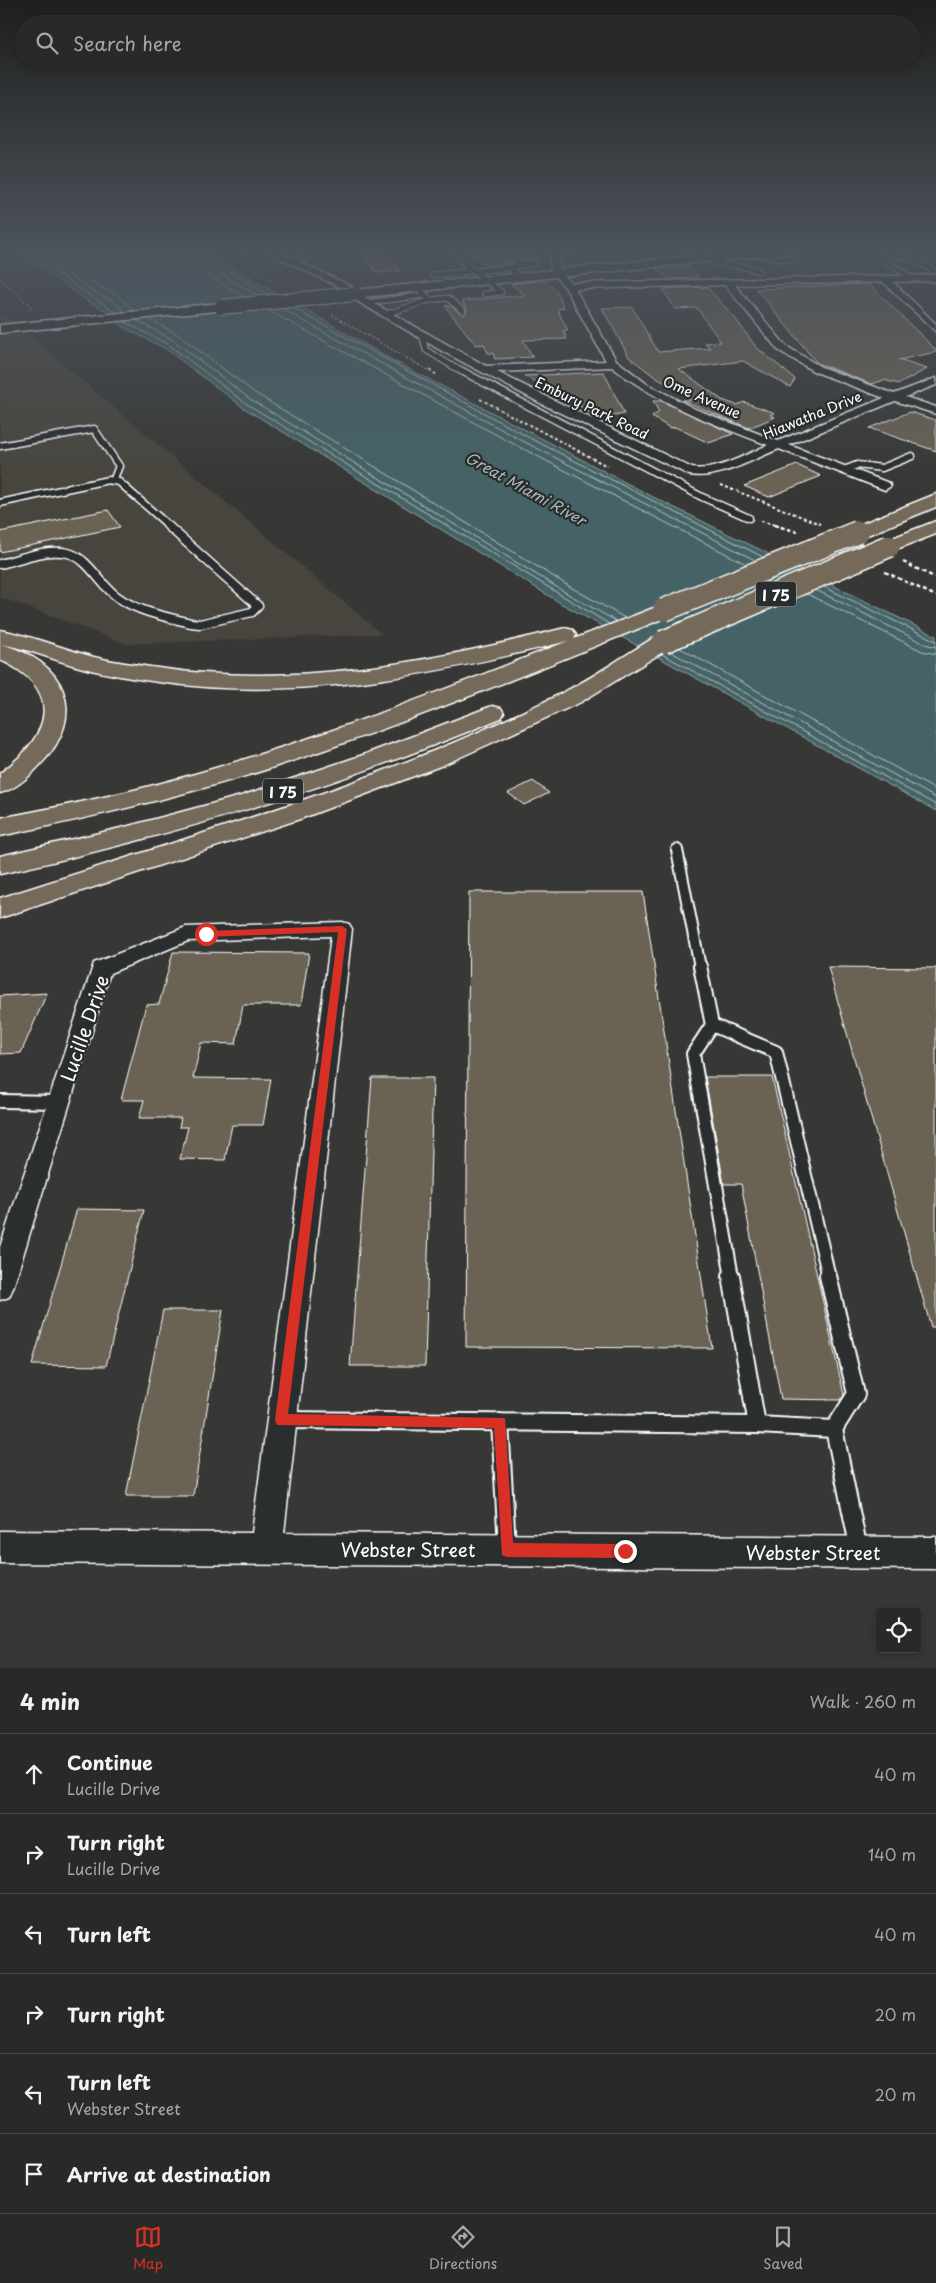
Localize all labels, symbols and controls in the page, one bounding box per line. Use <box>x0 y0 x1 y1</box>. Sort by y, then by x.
search box <box>15 15 921 70</box>
icon: search <box>33 29 61 57</box>
text: Search here <box>73 29 182 57</box>
street label: Ome Avenue <box>660 370 745 424</box>
street label: Embury Park Road <box>532 371 652 445</box>
street label: Hiawatha Drive <box>759 386 865 444</box>
water label: Great Miami River <box>462 445 592 532</box>
road number: I 75 <box>756 582 796 606</box>
road number: I 75 <box>263 778 303 804</box>
route start <box>195 923 218 946</box>
street label: Lucille Drive <box>53 971 115 1085</box>
street label: Webster Street <box>341 1535 475 1563</box>
street label: Webster Street <box>746 1538 880 1566</box>
route end <box>614 1540 637 1563</box>
map controls <box>876 1608 921 1653</box>
button: locate <box>876 1608 921 1653</box>
text: 4 min <box>20 1685 80 1717</box>
text: Walk · 260 m <box>810 1689 916 1713</box>
text: Continue <box>67 1748 153 1776</box>
icon: ahead <box>20 1760 48 1788</box>
text: 40 m <box>874 1762 916 1786</box>
text: Lucille Drive <box>67 1776 160 1800</box>
text: Turn right <box>67 1828 165 1856</box>
icon: right <box>20 1840 48 1868</box>
text: 140 m <box>868 1842 916 1866</box>
text: Lucille Drive <box>67 1856 160 1880</box>
icon: left <box>20 1920 48 1948</box>
text: Turn left <box>67 1920 151 1948</box>
text: 40 m <box>874 1922 916 1946</box>
icon: right <box>20 2000 48 2028</box>
text: Turn right <box>67 2000 165 2028</box>
text: 20 m <box>875 2002 916 2026</box>
text: Turn left <box>67 2068 151 2096</box>
icon: left <box>20 2080 48 2108</box>
text: 20 m <box>875 2082 916 2106</box>
text: Webster Street <box>67 2096 180 2120</box>
icon: arrive <box>20 2160 48 2188</box>
text: Arrive at destination <box>67 2160 271 2188</box>
tab: Map <box>133 2223 163 2274</box>
tab: Directions <box>429 2223 497 2274</box>
tab: Saved <box>763 2223 803 2274</box>

